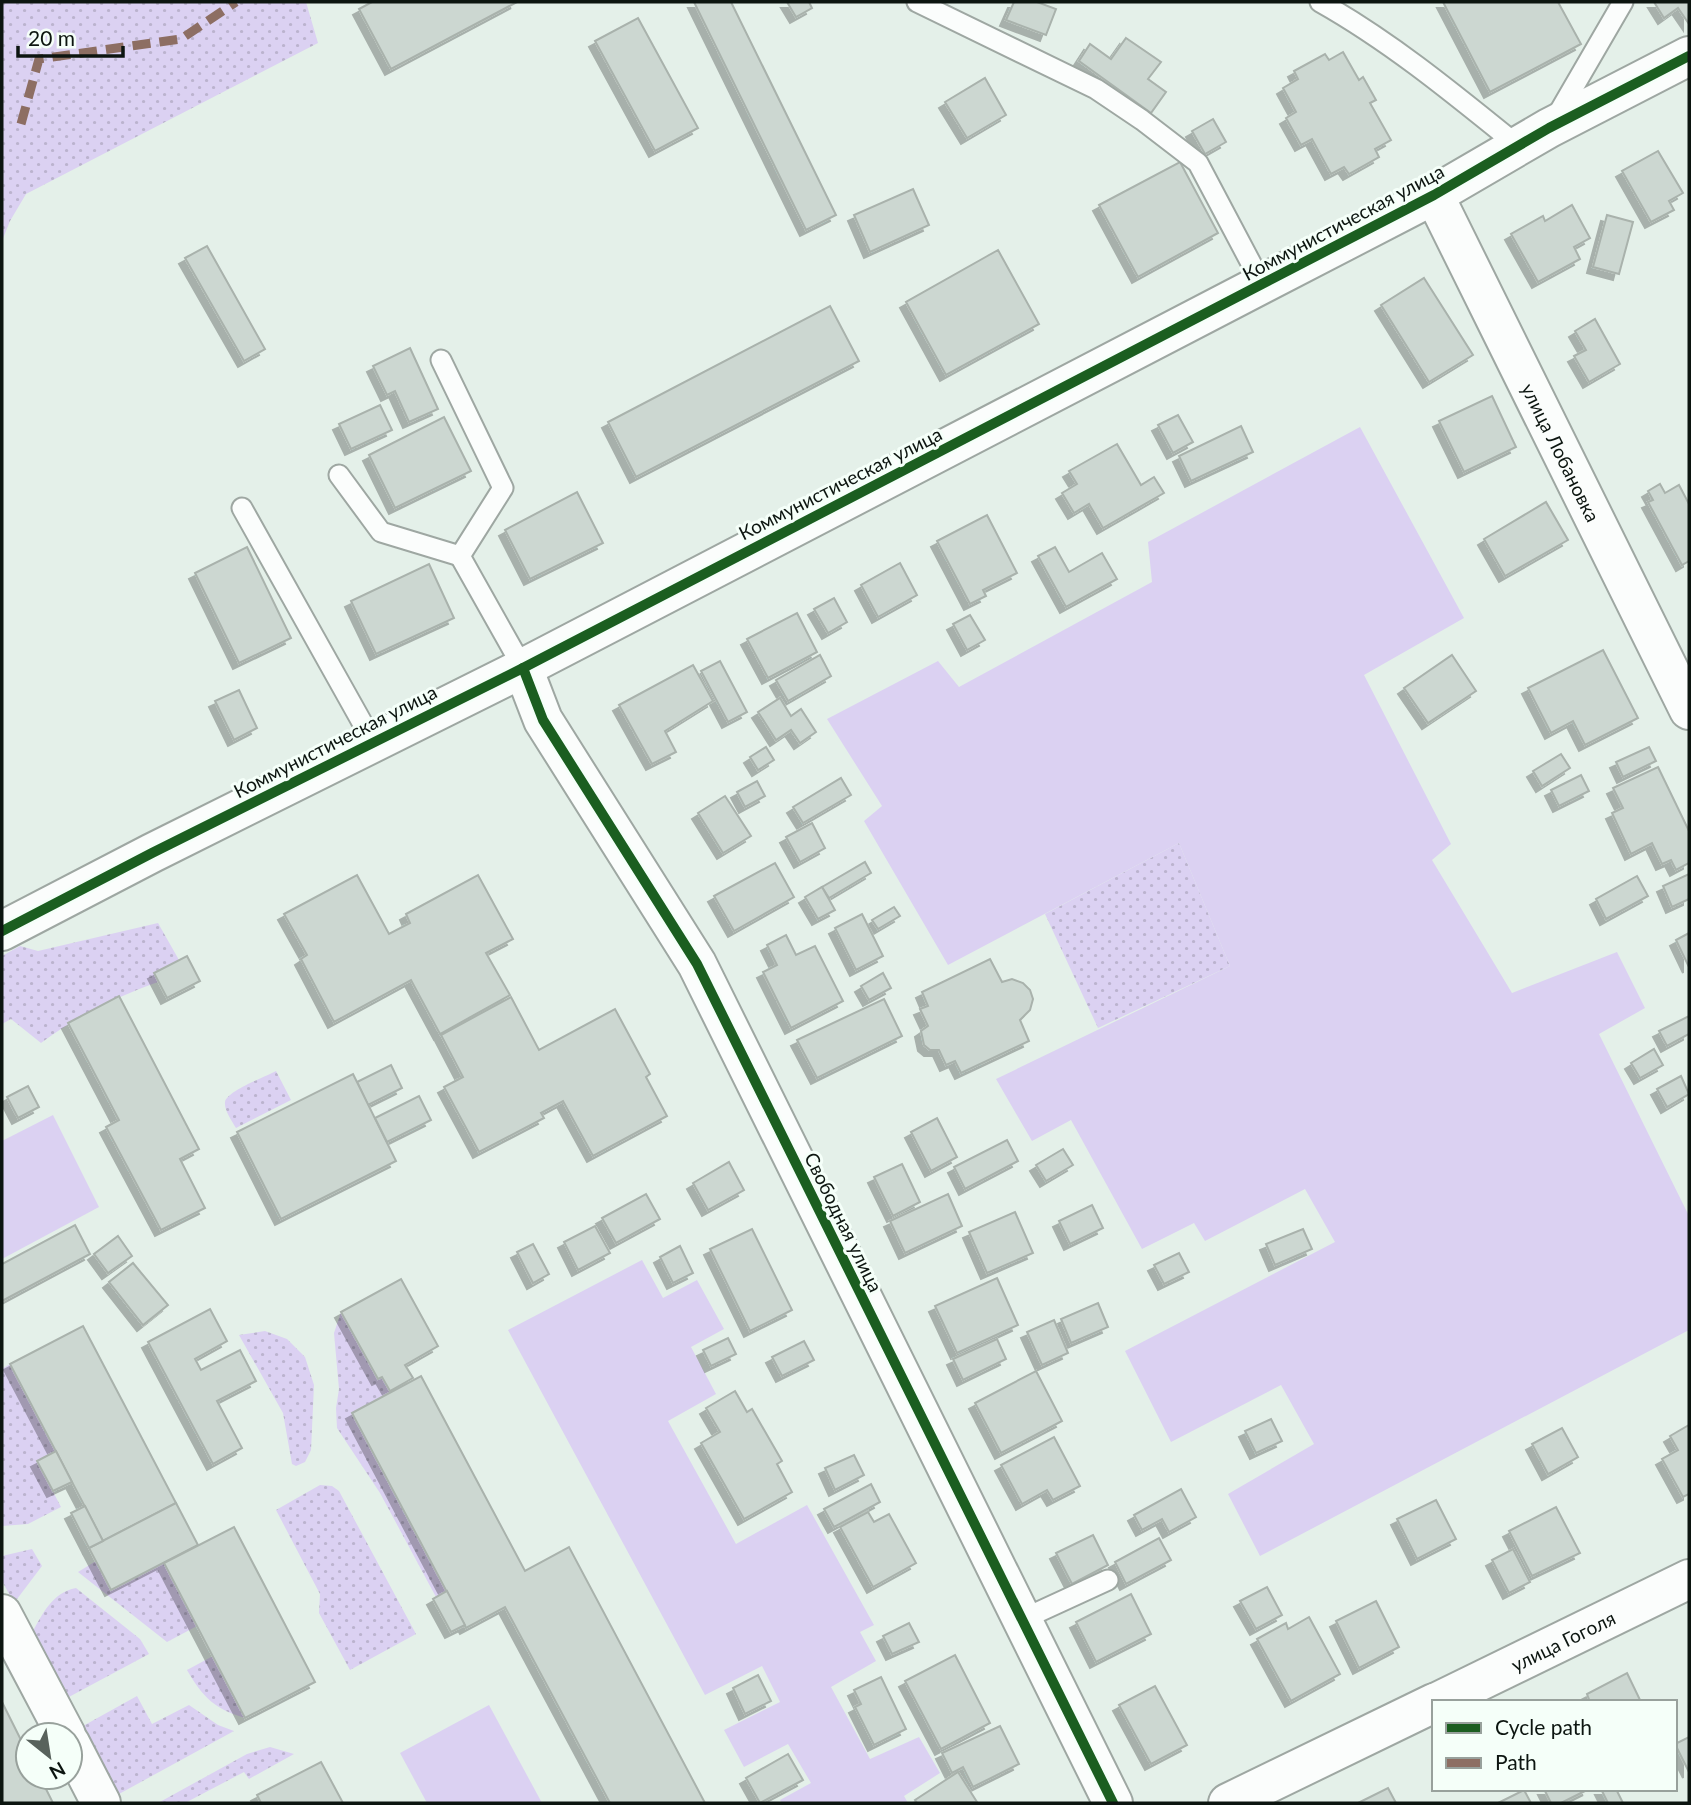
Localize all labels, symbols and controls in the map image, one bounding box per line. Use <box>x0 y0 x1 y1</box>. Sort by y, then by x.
scale bar <box>18 14 122 58</box>
text: 20 m <box>28 25 75 50</box>
street label: Коммунистическая улица <box>1238 159 1448 285</box>
street label: улица Лобановка <box>1517 379 1605 525</box>
street label: Коммунистическая улица <box>735 422 945 544</box>
street label: Коммунистическая улица <box>230 680 440 802</box>
street label: Свободная улица <box>800 1148 888 1296</box>
street label: улица Гоголя <box>1507 1605 1619 1676</box>
legend <box>1432 1700 1677 1791</box>
text: Cycle path <box>1495 1714 1592 1739</box>
north arrow <box>14 1721 84 1791</box>
text: Path <box>1495 1749 1537 1774</box>
text: N <box>46 1758 70 1785</box>

